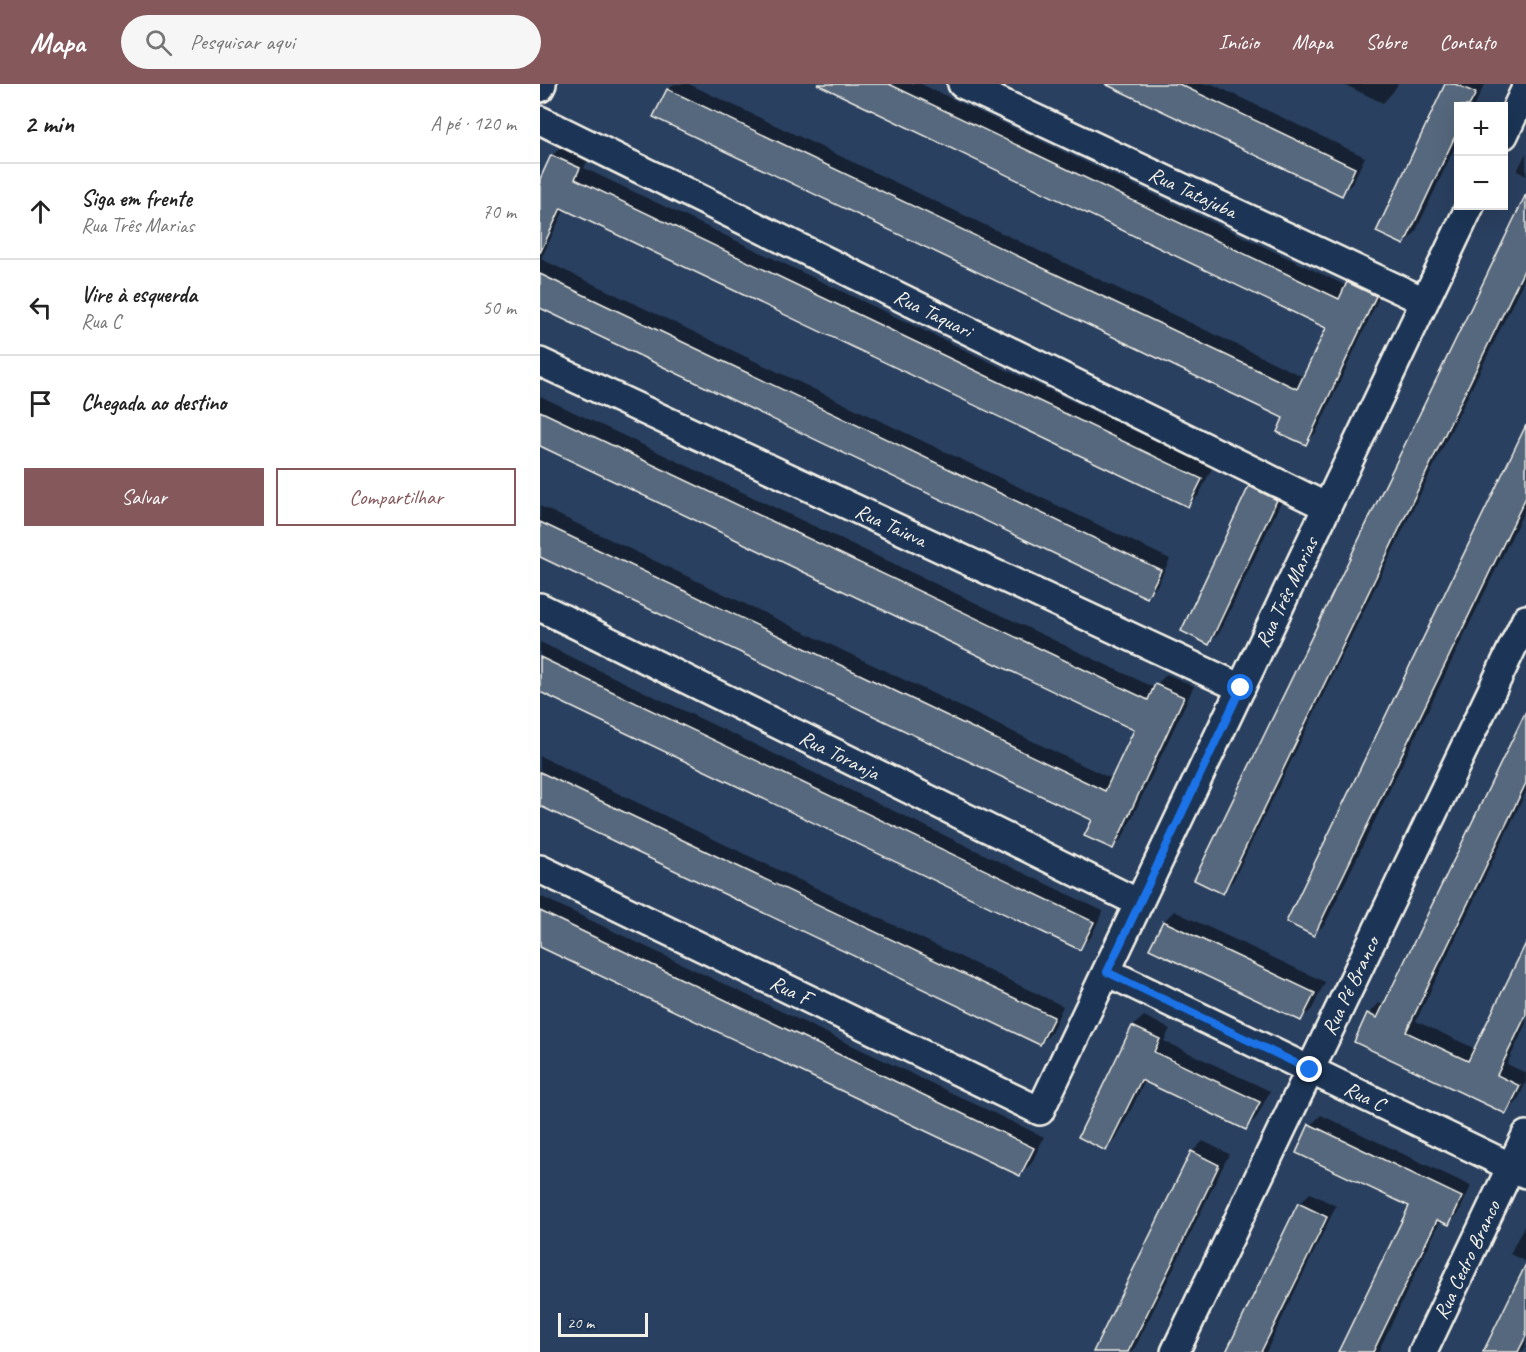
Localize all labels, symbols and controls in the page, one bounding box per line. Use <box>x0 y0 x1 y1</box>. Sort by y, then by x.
search box <box>121 15 541 69</box>
text: Mapa <box>30 25 85 60</box>
icon: search <box>142 26 175 59</box>
text: Pesquisar aqui <box>190 28 295 56</box>
text: Início <box>1219 29 1259 55</box>
text: Mapa <box>1292 29 1333 55</box>
text: Sobre <box>1366 29 1406 55</box>
text: Contato <box>1439 29 1496 55</box>
map controls <box>1454 102 1508 210</box>
button: + <box>1454 102 1508 156</box>
text: 2 min <box>24 107 74 140</box>
text: A pé · 120 m <box>431 111 516 136</box>
button: − <box>1454 156 1508 210</box>
street label: Rua Tatajuba <box>1145 161 1243 225</box>
text: Siga em frente <box>81 185 192 213</box>
icon: ahead <box>24 195 57 228</box>
text: 70 m <box>482 199 516 224</box>
text: Rua Três Marias <box>81 213 194 238</box>
text: Vire à esquerda <box>81 281 197 309</box>
street label: Rua Taquari <box>890 283 979 345</box>
icon: left <box>24 291 57 324</box>
text: 50 m <box>482 295 516 320</box>
text: Rua C <box>81 309 121 334</box>
icon: arrive <box>24 387 57 420</box>
text: Chegada ao destino <box>81 389 226 417</box>
button: Salvar <box>24 468 264 526</box>
button: Compartilhar <box>276 468 516 526</box>
street label: Rua Taiuva <box>851 498 933 554</box>
street label: Rua Três Marias <box>1249 531 1325 651</box>
route start <box>1227 674 1253 700</box>
street label: Rua Toranja <box>795 724 885 786</box>
street label: Rua Pé Branco <box>1316 930 1386 1039</box>
street label: Rua F <box>766 969 819 1013</box>
route end <box>1296 1056 1322 1082</box>
street label: Rua C <box>1340 1075 1392 1118</box>
street label: Rua Cedro Branco <box>1427 1195 1507 1323</box>
scale bar <box>558 1310 648 1338</box>
text: 20 m <box>567 1313 594 1333</box>

